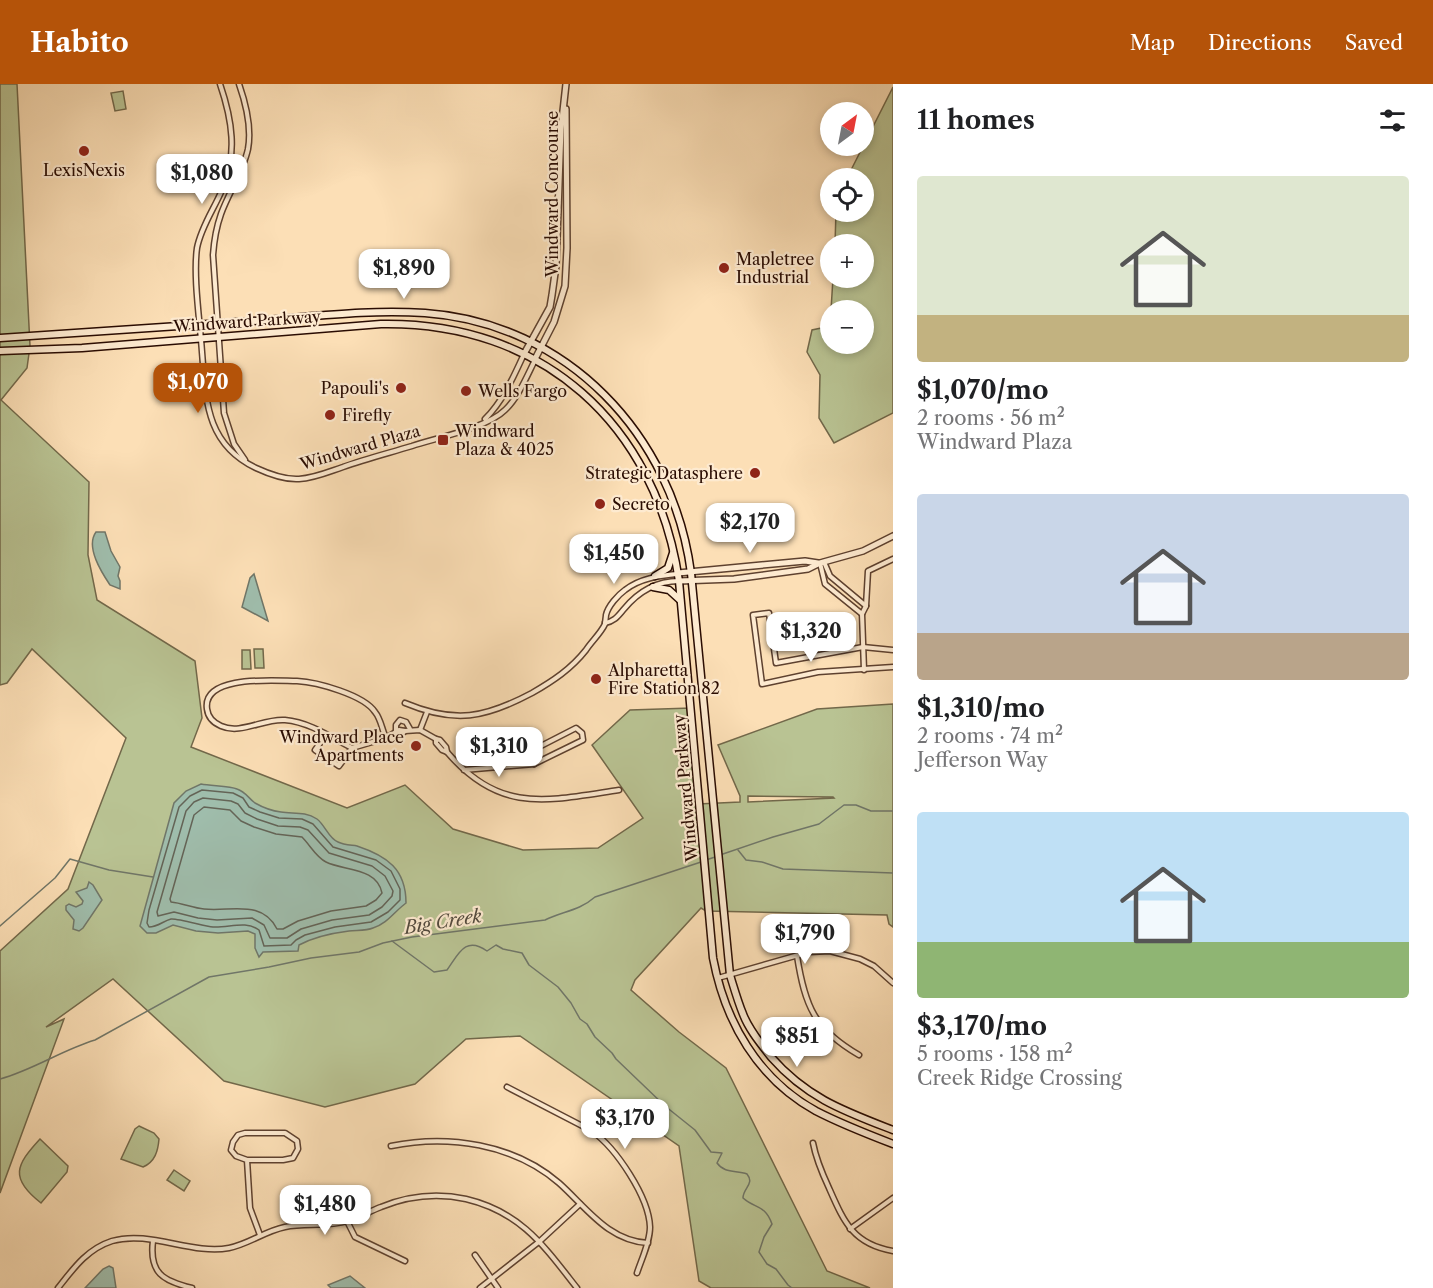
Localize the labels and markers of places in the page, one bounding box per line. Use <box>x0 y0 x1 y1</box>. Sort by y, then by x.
marker: LexisNexis <box>77 144 91 158</box>
pin: $1,080 <box>153 154 251 205</box>
place label: LexisNexis <box>43 160 125 180</box>
pin: $1,890 <box>355 249 453 300</box>
place label: Mapletree Industrial <box>736 249 814 287</box>
marker: Mapletree Industrial <box>717 261 731 275</box>
pin: $1,070 <box>149 363 247 414</box>
place label: Papouli's <box>321 378 389 398</box>
marker: Papouli's <box>394 381 408 395</box>
place label: Wells Fargo <box>477 381 567 401</box>
marker: Wells Fargo <box>459 384 473 398</box>
place label: Firefly <box>342 405 393 425</box>
marker: Firefly <box>323 408 337 422</box>
place label: Windward Plaza & 4025 <box>454 421 554 459</box>
marker: Windward Plaza & 4025 <box>436 433 450 447</box>
place label: Strategic Datasphere <box>585 463 743 483</box>
marker: Strategic Datasphere <box>748 466 762 480</box>
place label: Secreto <box>612 494 670 514</box>
marker: Secreto <box>593 497 607 511</box>
pin: $2,170 <box>701 503 799 554</box>
pin: $1,450 <box>565 534 663 585</box>
pin: $1,320 <box>762 612 860 663</box>
place label: Alpharetta Fire Station 82 <box>607 660 720 698</box>
marker: Alpharetta Fire Station 82 <box>589 672 603 686</box>
place label: Windward Place Apartments <box>278 727 404 765</box>
pin: $1,310 <box>450 727 548 778</box>
marker: Windward Place Apartments <box>409 739 423 753</box>
pin: $1,790 <box>756 914 854 965</box>
pin: $851 <box>761 1017 833 1068</box>
pin: $3,170 <box>576 1099 674 1150</box>
pin: $1,480 <box>276 1185 374 1236</box>

